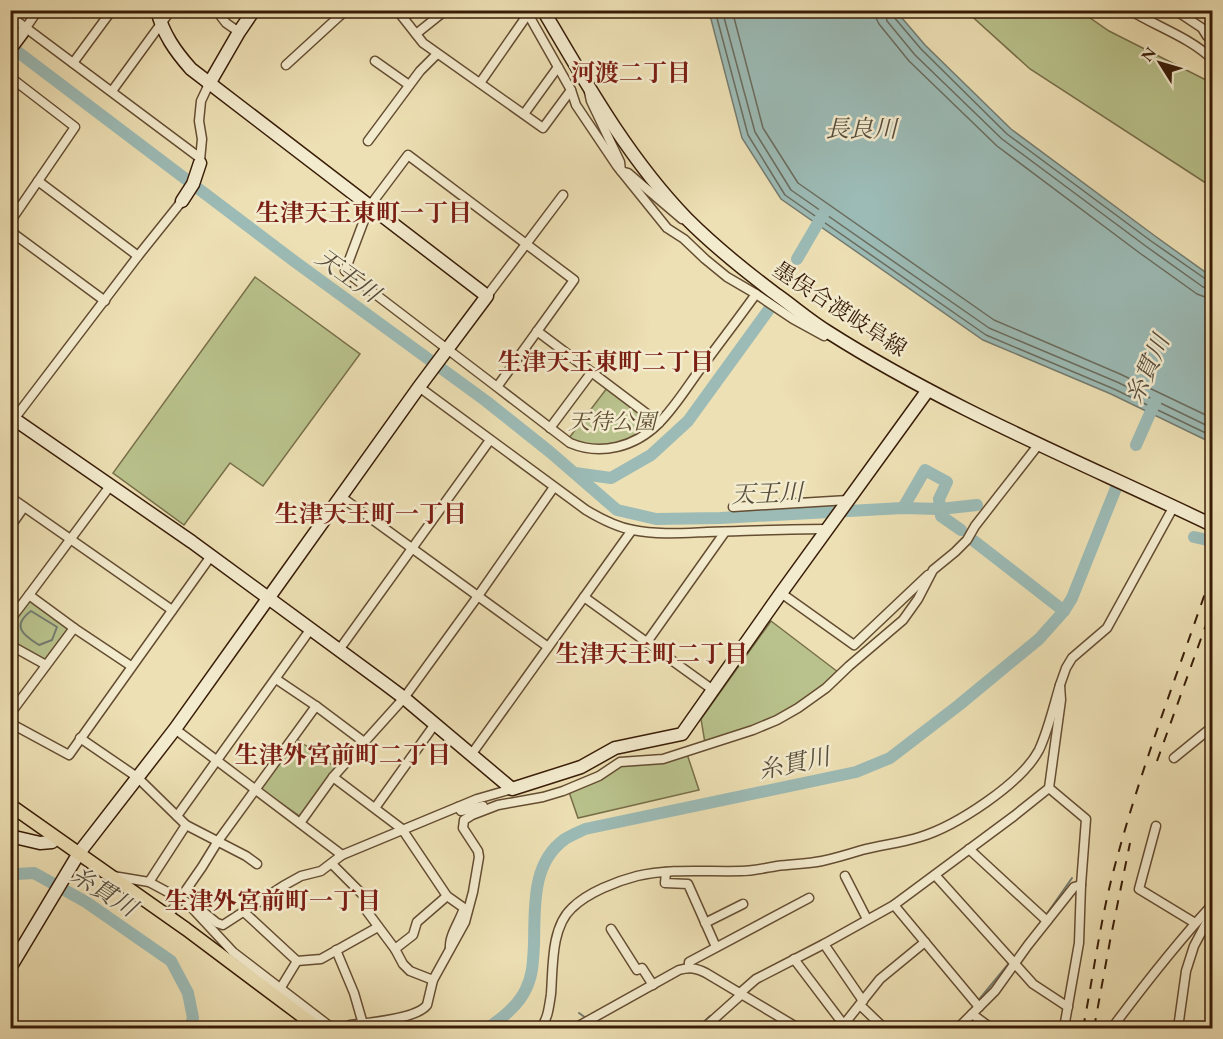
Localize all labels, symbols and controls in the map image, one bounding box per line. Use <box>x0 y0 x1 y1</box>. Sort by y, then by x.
north arrow <box>1130 33 1190 93</box>
text: N <box>1136 43 1161 66</box>
district label: 河渡二丁目 <box>571 57 691 88</box>
water label: 長良川 <box>825 113 900 144</box>
district label: 生津天王東町一丁目 <box>256 197 472 228</box>
water label: 天王川 <box>310 241 389 310</box>
street label: 墨俣合渡岐阜線 <box>768 255 912 363</box>
water label: 糸貫川 <box>1118 327 1177 408</box>
district label: 生津天王東町二丁目 <box>498 346 714 377</box>
park label: 天待公園 <box>568 407 659 436</box>
water label: 天王川 <box>730 476 807 510</box>
district label: 生津天王町一丁目 <box>275 498 467 529</box>
district label: 生津天王町二丁目 <box>556 638 748 669</box>
district label: 生津外宮前町二丁目 <box>235 739 451 770</box>
water label: 糸貫川 <box>756 740 835 786</box>
water label: 糸貫川 <box>65 859 145 925</box>
district label: 生津外宮前町一丁目 <box>165 885 381 916</box>

